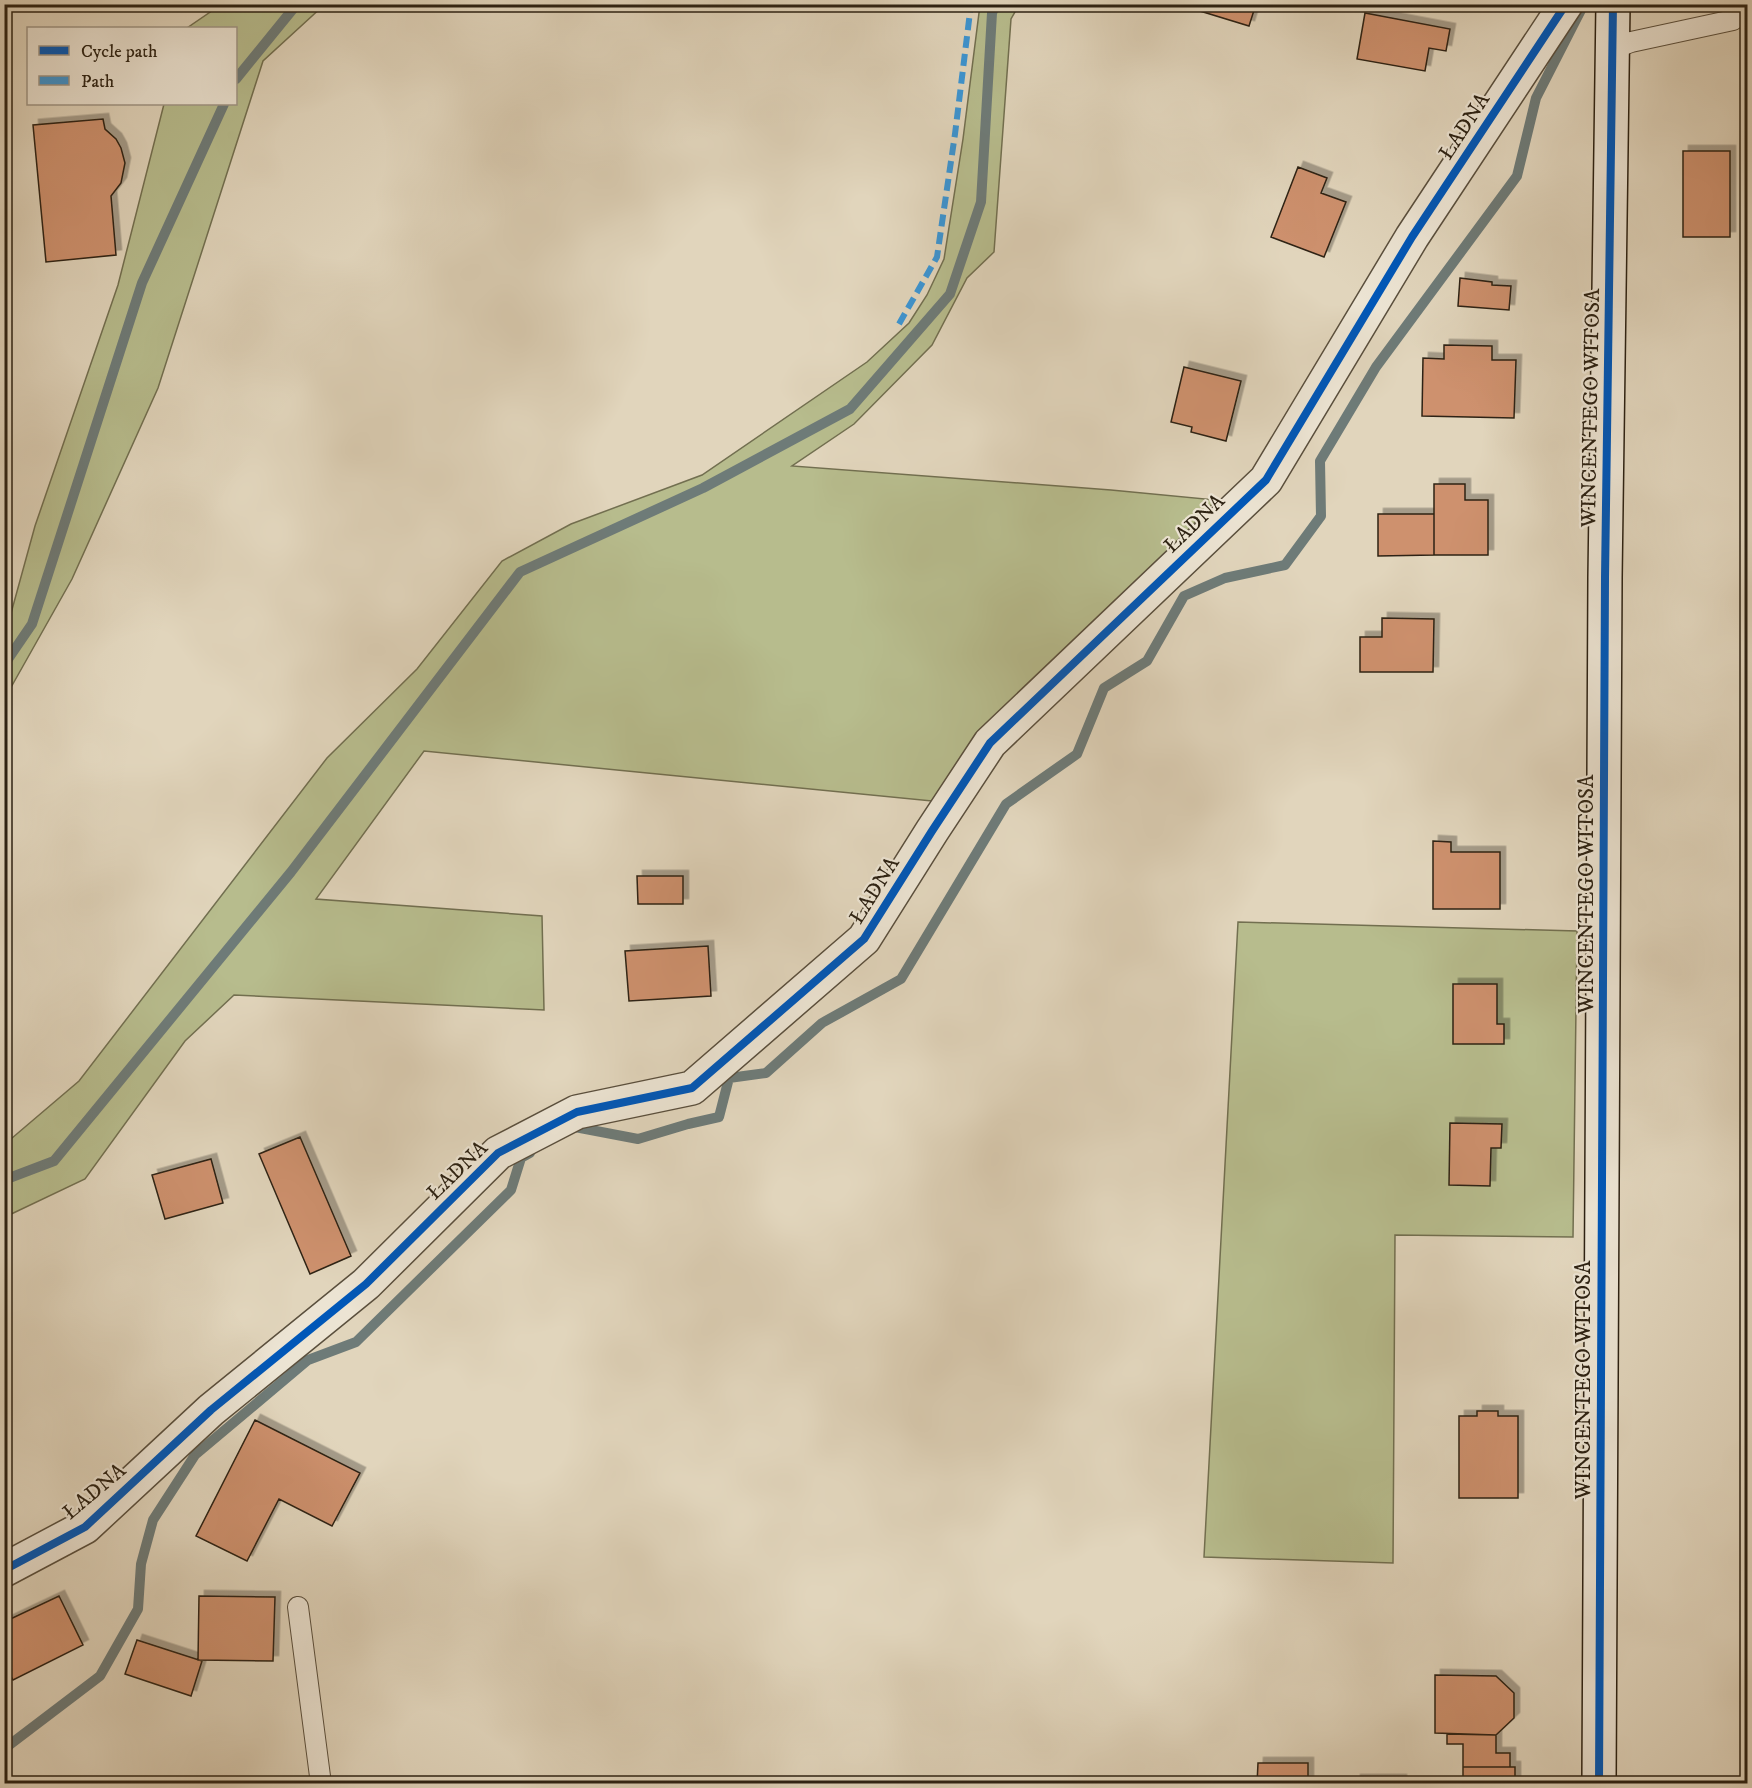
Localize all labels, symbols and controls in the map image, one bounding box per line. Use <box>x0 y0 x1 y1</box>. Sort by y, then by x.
legend <box>27 27 237 105</box>
text: Cycle path <box>81 41 158 63</box>
text: Path <box>81 71 115 93</box>
street label: ŁADNA <box>1434 88 1496 165</box>
street label: WINCENTEGO WITOSA <box>1576 288 1606 529</box>
street label: ŁADNA <box>1159 488 1231 559</box>
street label: WINCENTEGO WITOSA <box>1574 774 1600 1014</box>
street label: ŁADNA <box>844 852 906 929</box>
street label: ŁADNA <box>422 1135 494 1206</box>
street label: WINCENTEGO WITOSA <box>1571 1260 1597 1500</box>
street label: ŁADNA <box>58 1458 132 1526</box>

